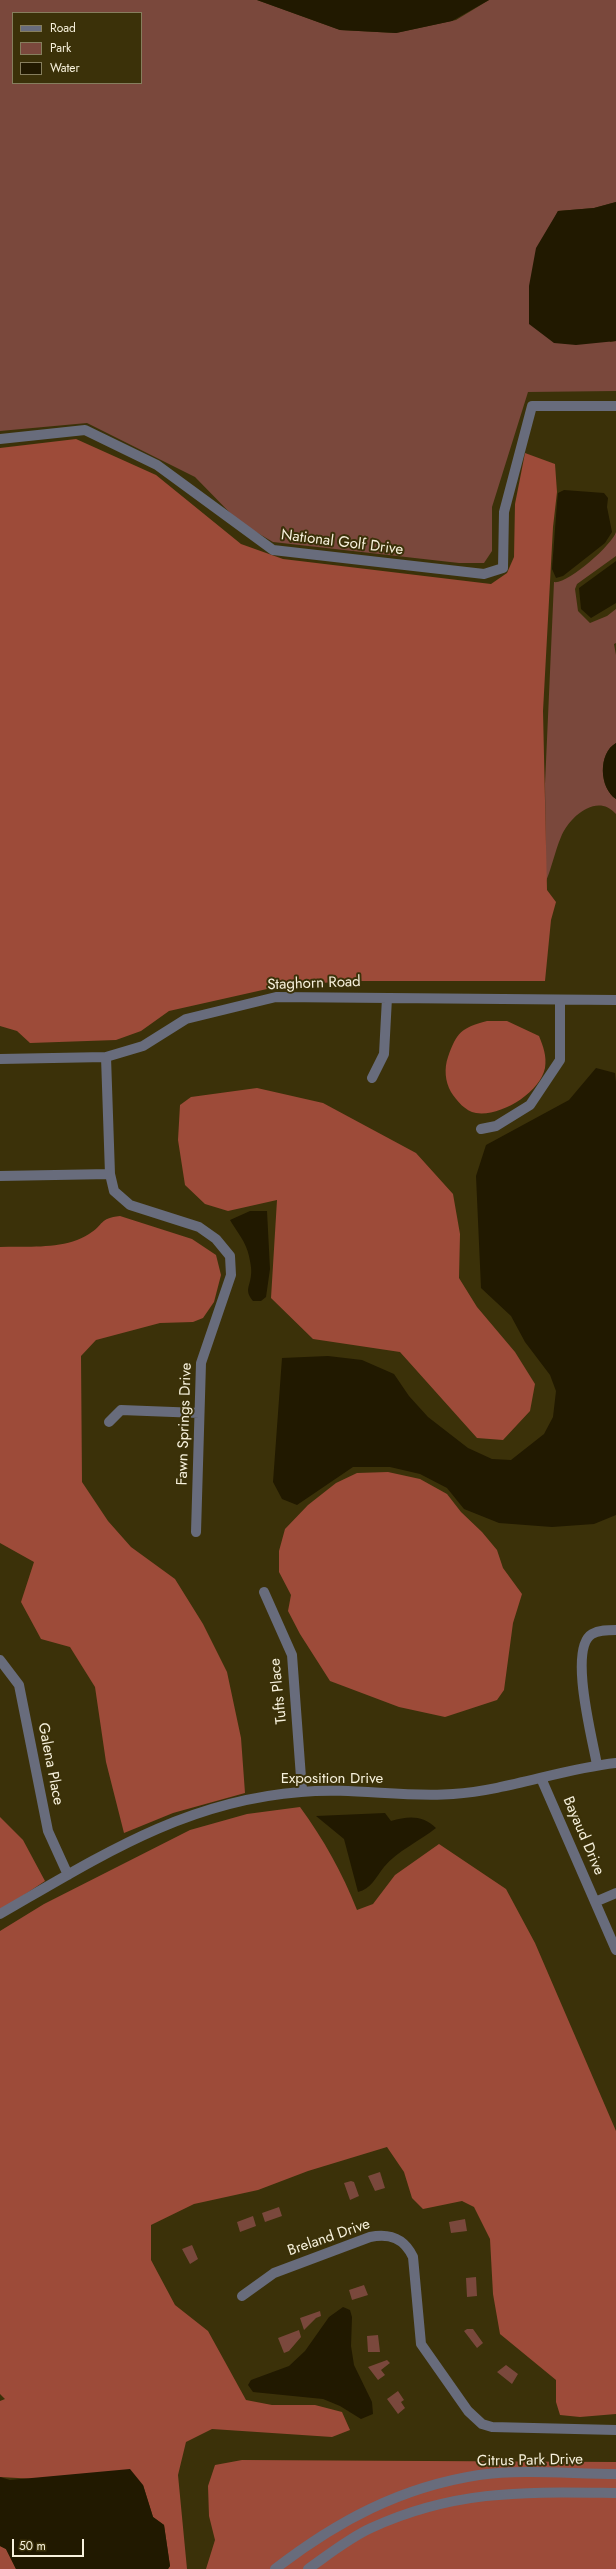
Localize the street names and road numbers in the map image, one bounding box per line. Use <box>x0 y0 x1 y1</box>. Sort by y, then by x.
street label: National Golf Drive <box>280 527 404 559</box>
street label: Staghorn Road <box>267 973 361 995</box>
street label: Fawn Springs Drive <box>174 1362 196 1486</box>
street label: Tufts Place <box>267 1657 291 1725</box>
street label: Galena Place <box>33 1721 67 1807</box>
street label: Exposition Drive <box>281 1770 383 1788</box>
street label: Bayaud Drive <box>558 1794 608 1878</box>
street label: Breland Drive <box>285 2215 373 2261</box>
street label: Citrus Park Drive <box>477 2451 583 2471</box>

